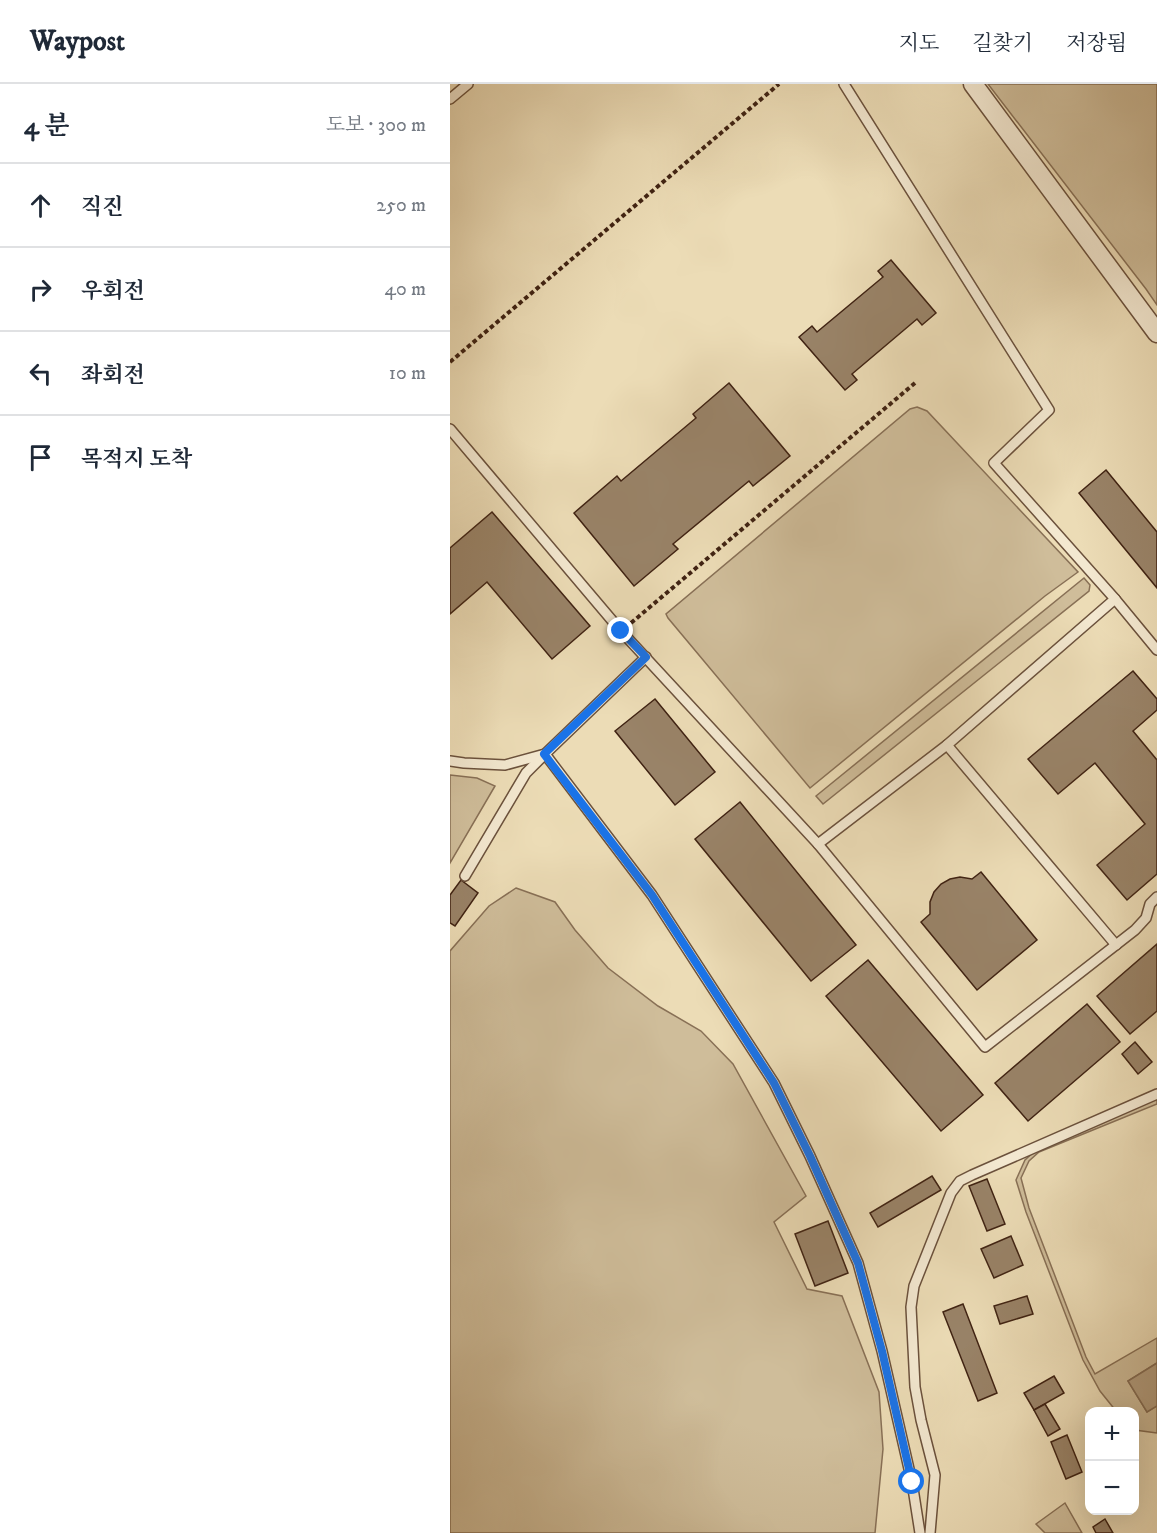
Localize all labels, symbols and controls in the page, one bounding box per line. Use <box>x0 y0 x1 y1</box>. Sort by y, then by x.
text: Waypost <box>30 24 125 59</box>
text: 지도 <box>899 31 939 57</box>
text: 길찾기 <box>972 31 1033 57</box>
text: 저장됨 <box>1066 31 1127 57</box>
text: 4 분 <box>24 110 70 143</box>
text: 도보 · 300 m <box>326 113 426 138</box>
icon: ahead <box>24 189 57 222</box>
text: 250 m <box>376 193 426 218</box>
text: 직진 <box>81 194 124 221</box>
icon: right <box>24 273 57 306</box>
text: 40 m <box>384 277 426 302</box>
text: 우회전 <box>81 278 145 305</box>
icon: left <box>24 357 57 390</box>
text: 10 m <box>389 361 426 386</box>
text: 좌회전 <box>81 362 145 389</box>
icon: arrive <box>24 441 57 474</box>
text: 목적지 도착 <box>81 446 192 473</box>
route end <box>607 617 633 643</box>
map controls <box>1085 1407 1139 1515</box>
button: + <box>1085 1407 1139 1461</box>
button: − <box>1085 1461 1139 1515</box>
route start <box>898 1468 924 1494</box>

